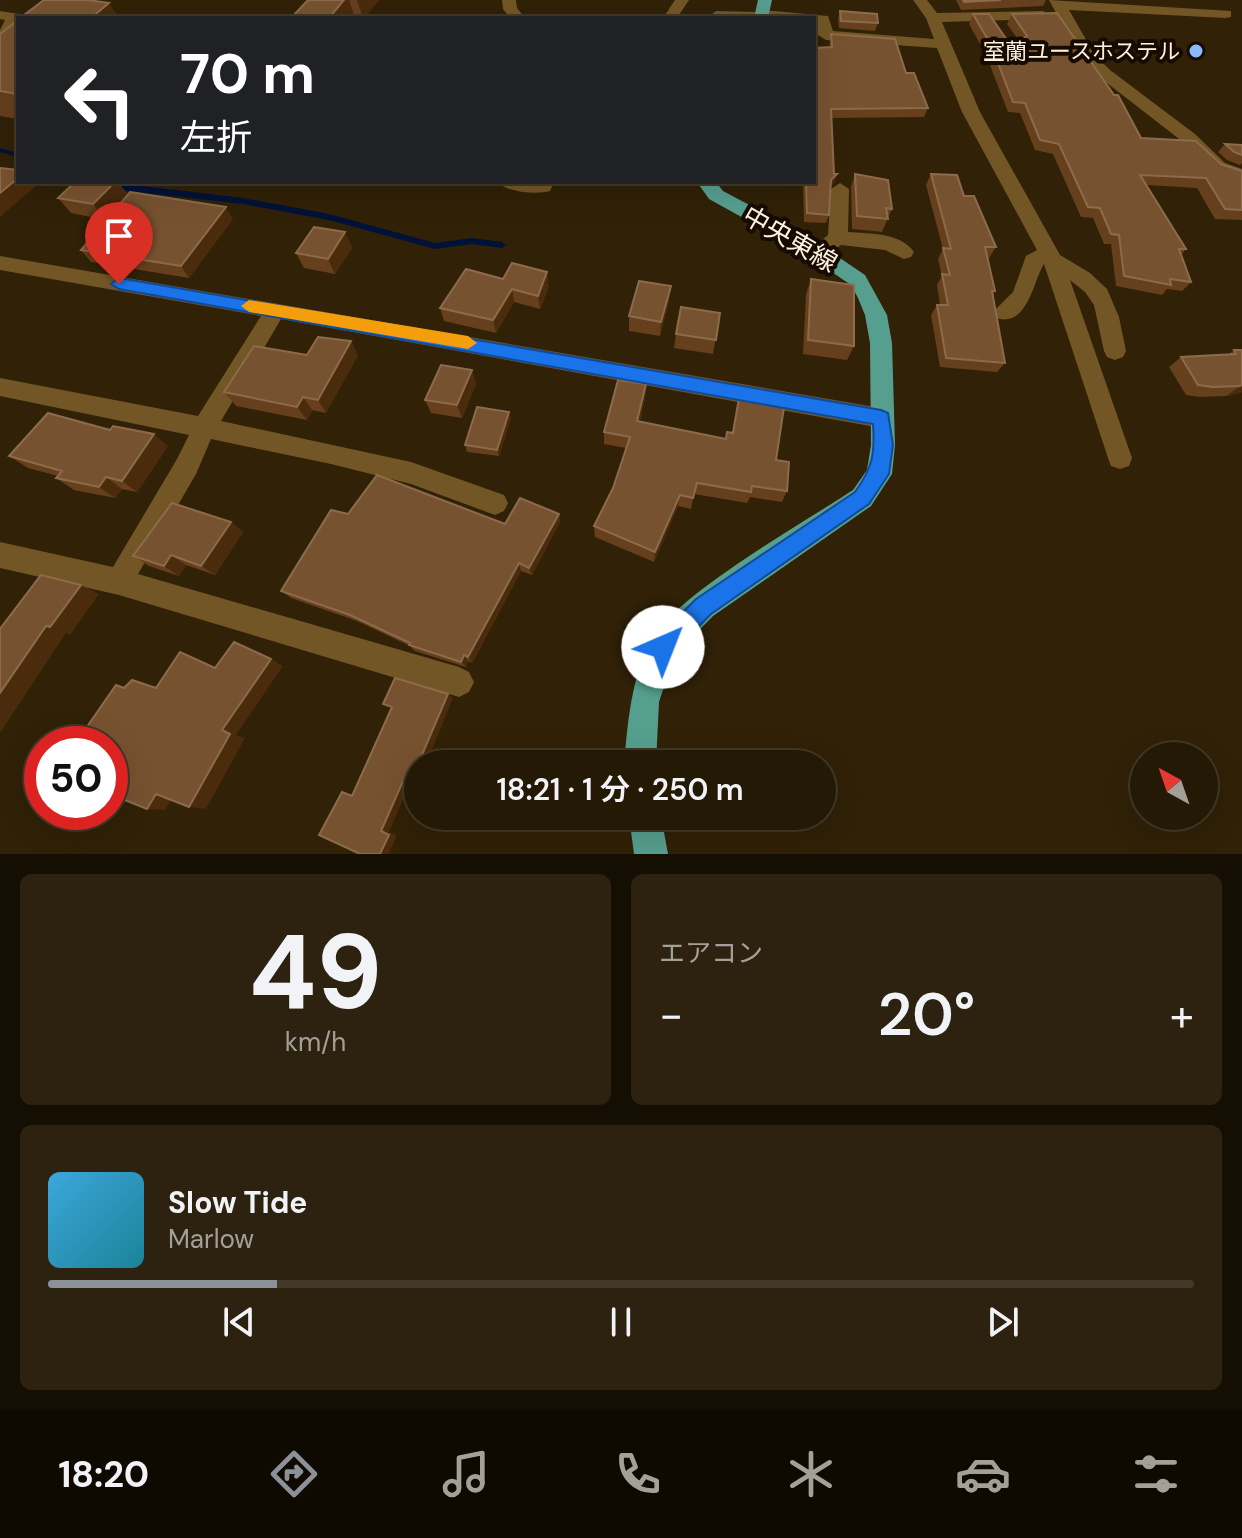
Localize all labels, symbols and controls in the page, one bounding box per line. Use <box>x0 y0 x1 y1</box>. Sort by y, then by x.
text: 70 m <box>180 37 315 110</box>
place label: 室蘭ユースホステル <box>983 37 1180 66</box>
marker: 室蘭ユースホステル <box>1187 42 1205 60</box>
icon: left <box>48 48 152 152</box>
text: 左折 <box>180 114 252 161</box>
street label: 中央東線 <box>736 198 844 280</box>
pin <box>85 202 153 284</box>
icon: arrive <box>97 214 141 258</box>
position arrow <box>621 605 705 689</box>
speed limit sign: 50 <box>24 726 128 830</box>
north arrow <box>1130 742 1218 830</box>
map controls <box>1130 742 1218 830</box>
text: 18:21 · 1 分 · 250 m <box>496 770 744 809</box>
text: 49 <box>249 905 382 1040</box>
text: エアコン <box>659 936 763 970</box>
text: 20° <box>878 975 975 1054</box>
text: − <box>659 986 683 1044</box>
text: + <box>1170 986 1194 1044</box>
text: km/h <box>285 1025 346 1059</box>
text: Slow Tide <box>168 1183 307 1222</box>
text: Marlow <box>168 1222 254 1256</box>
icon: previous <box>217 1300 261 1344</box>
icon: pause <box>599 1300 643 1344</box>
icon: next <box>981 1300 1025 1344</box>
icon: directions <box>266 1446 322 1502</box>
icon: music <box>438 1446 494 1502</box>
icon: phone <box>610 1446 666 1502</box>
icon: climate <box>783 1446 839 1502</box>
icon: car <box>955 1446 1011 1502</box>
icon: filters <box>1128 1446 1184 1502</box>
text: 18:20 <box>58 1451 149 1498</box>

